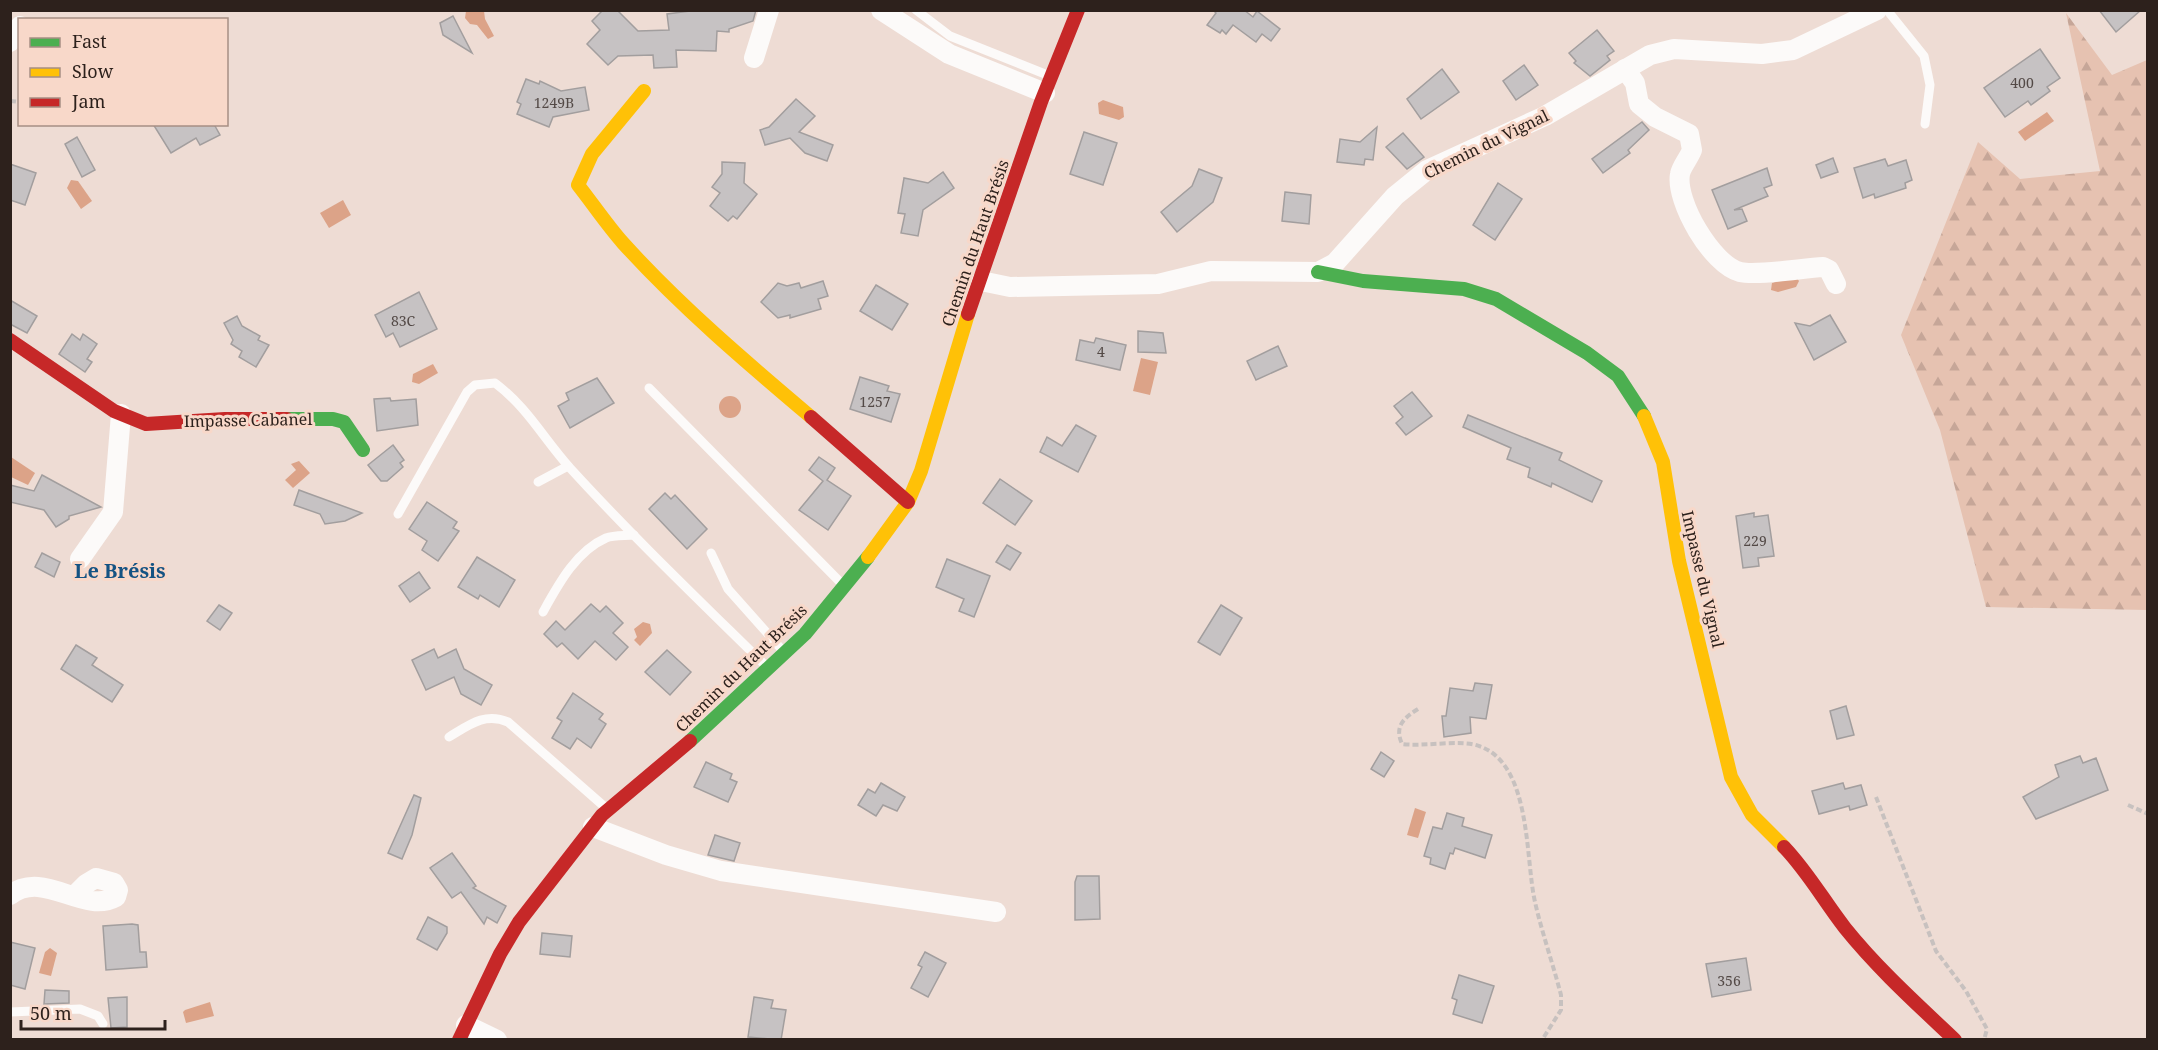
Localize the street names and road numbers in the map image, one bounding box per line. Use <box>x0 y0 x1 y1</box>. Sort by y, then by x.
street label: Chemin du Vignal <box>1420 104 1552 184</box>
street label: Chemin du Haut Brésis <box>936 157 1014 329</box>
street label: Impasse Cabanel <box>184 408 312 432</box>
street label: Impasse du Vignal <box>1677 508 1729 650</box>
street label: Chemin du Haut Brésis <box>670 599 812 737</box>

